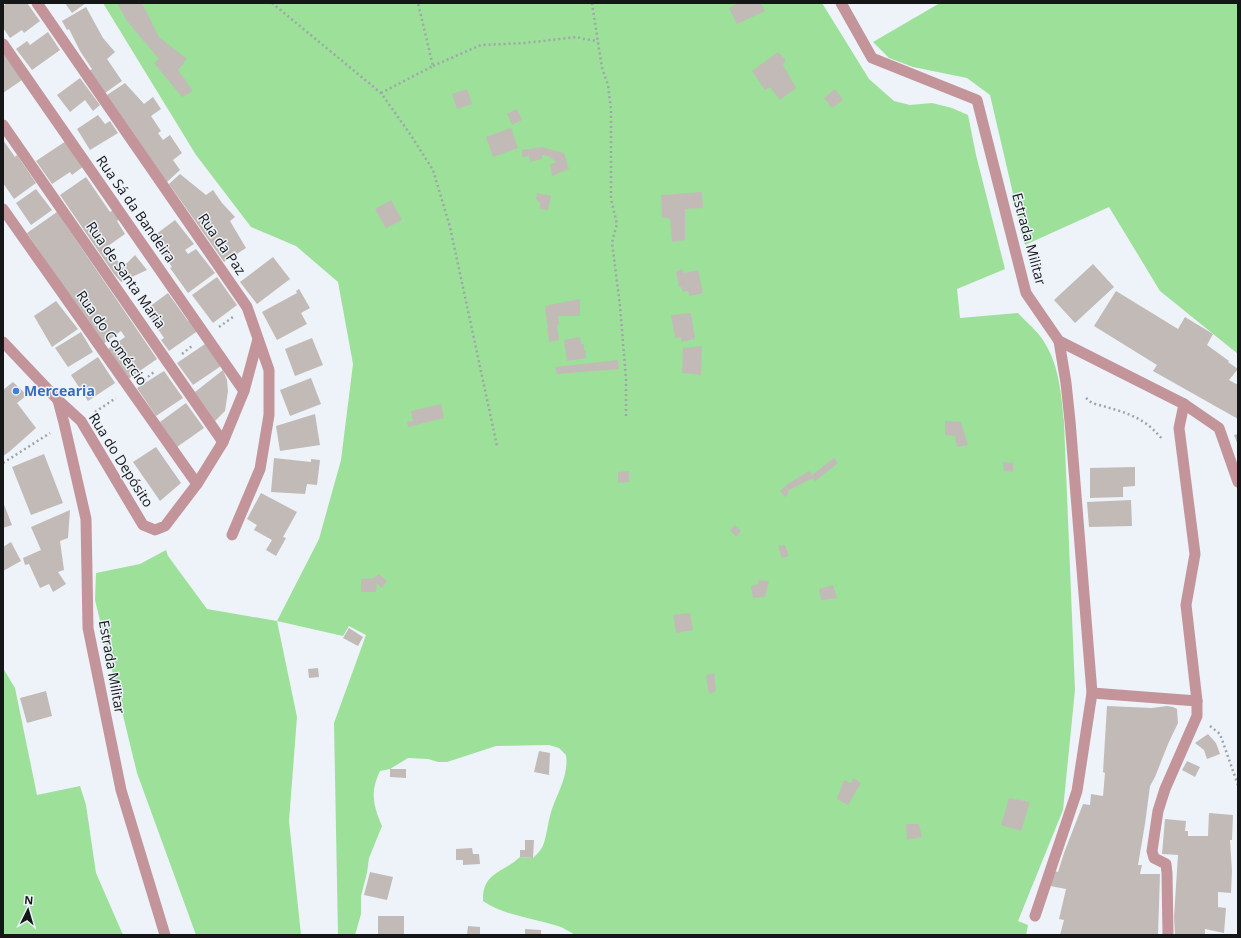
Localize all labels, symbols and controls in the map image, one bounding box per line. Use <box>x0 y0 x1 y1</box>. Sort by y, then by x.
street label: Rua Sá da Bandeira <box>92 151 180 266</box>
street label: Estrada Militar <box>1008 191 1051 287</box>
street label: Rua da Paz <box>194 209 251 279</box>
street label: Rua de Santa Maria <box>82 217 170 332</box>
street label: Rua do Comércio <box>73 287 152 389</box>
place label: Mercearia <box>24 381 95 400</box>
marker: Mercearia <box>11 386 21 396</box>
street label: Rua do Depósito <box>85 409 158 511</box>
street label: Estrada Militar <box>95 619 130 715</box>
north arrow <box>8 890 48 930</box>
text: N <box>24 892 34 907</box>

